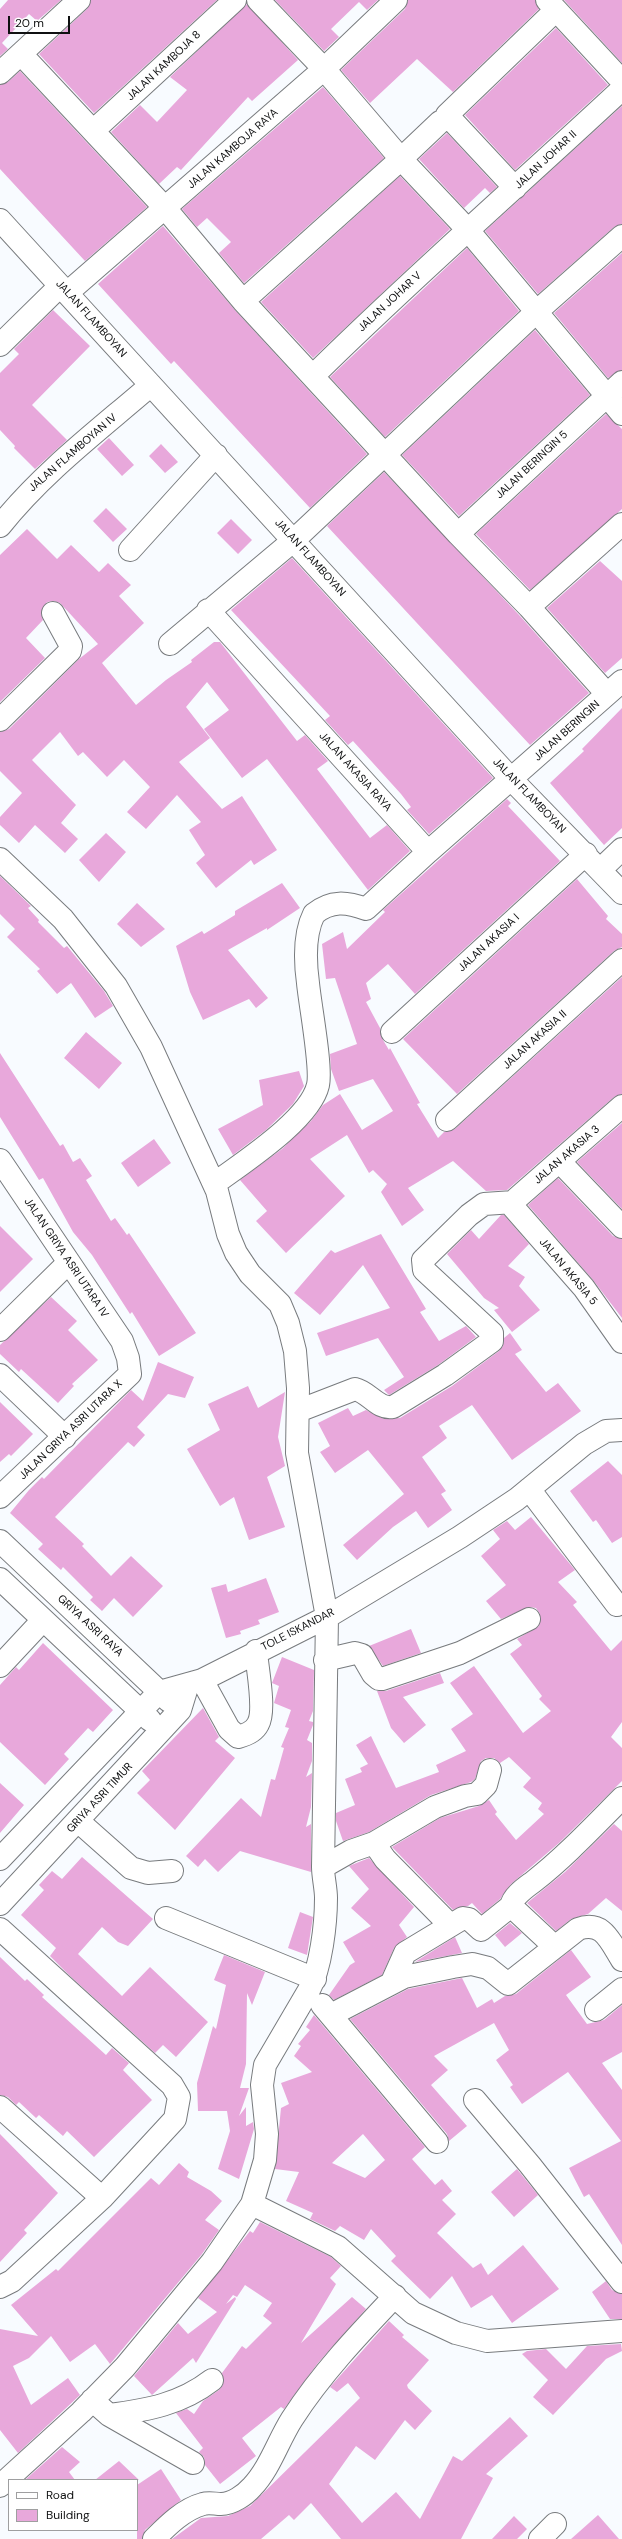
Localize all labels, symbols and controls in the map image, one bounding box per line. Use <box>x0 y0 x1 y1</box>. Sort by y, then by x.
scale bar <box>10 8 72 34</box>
text: 20 m <box>15 15 44 31</box>
street label: JALAN KAMBOJA 8 <box>124 28 204 104</box>
street label: JALAN KAMBOJA RAYA <box>185 106 281 192</box>
street label: JALAN JOHAR II <box>512 128 580 192</box>
street label: JALAN JOHAR V <box>356 269 424 335</box>
street label: JALAN FLAMBOYAN <box>53 278 129 360</box>
street label: JALAN FLAMBOYAN IV <box>26 411 120 495</box>
street label: JALAN BERINGIN 5 <box>493 428 571 502</box>
street label: JALAN FLAMBOYAN <box>272 517 348 599</box>
street label: JALAN BERINGIN <box>531 698 603 764</box>
street label: JALAN AKASIA RAYA <box>316 730 394 814</box>
street label: JALAN FLAMBOYAN <box>490 756 568 836</box>
street label: JALAN AKASIA I <box>456 911 522 975</box>
street label: JALAN AKASIA II <box>500 1008 570 1072</box>
street label: JALAN AKASIA 3 <box>531 1123 603 1187</box>
street label: JALAN GRIYA ASRI UTARA IV <box>21 1196 111 1320</box>
street label: JALAN AKASIA 5 <box>536 1236 600 1308</box>
street label: JALAN GRIYA ASRI UTARA X <box>17 1377 125 1483</box>
street label: GRIYA ASRI RAYA <box>54 1592 126 1660</box>
street label: TOLE ISKANDAR <box>259 1606 337 1654</box>
street label: GRIYA ASRI TIMUR <box>64 1760 136 1836</box>
legend <box>8 2479 138 2531</box>
text: Road <box>46 2487 74 2503</box>
text: Building <box>46 2507 90 2523</box>

